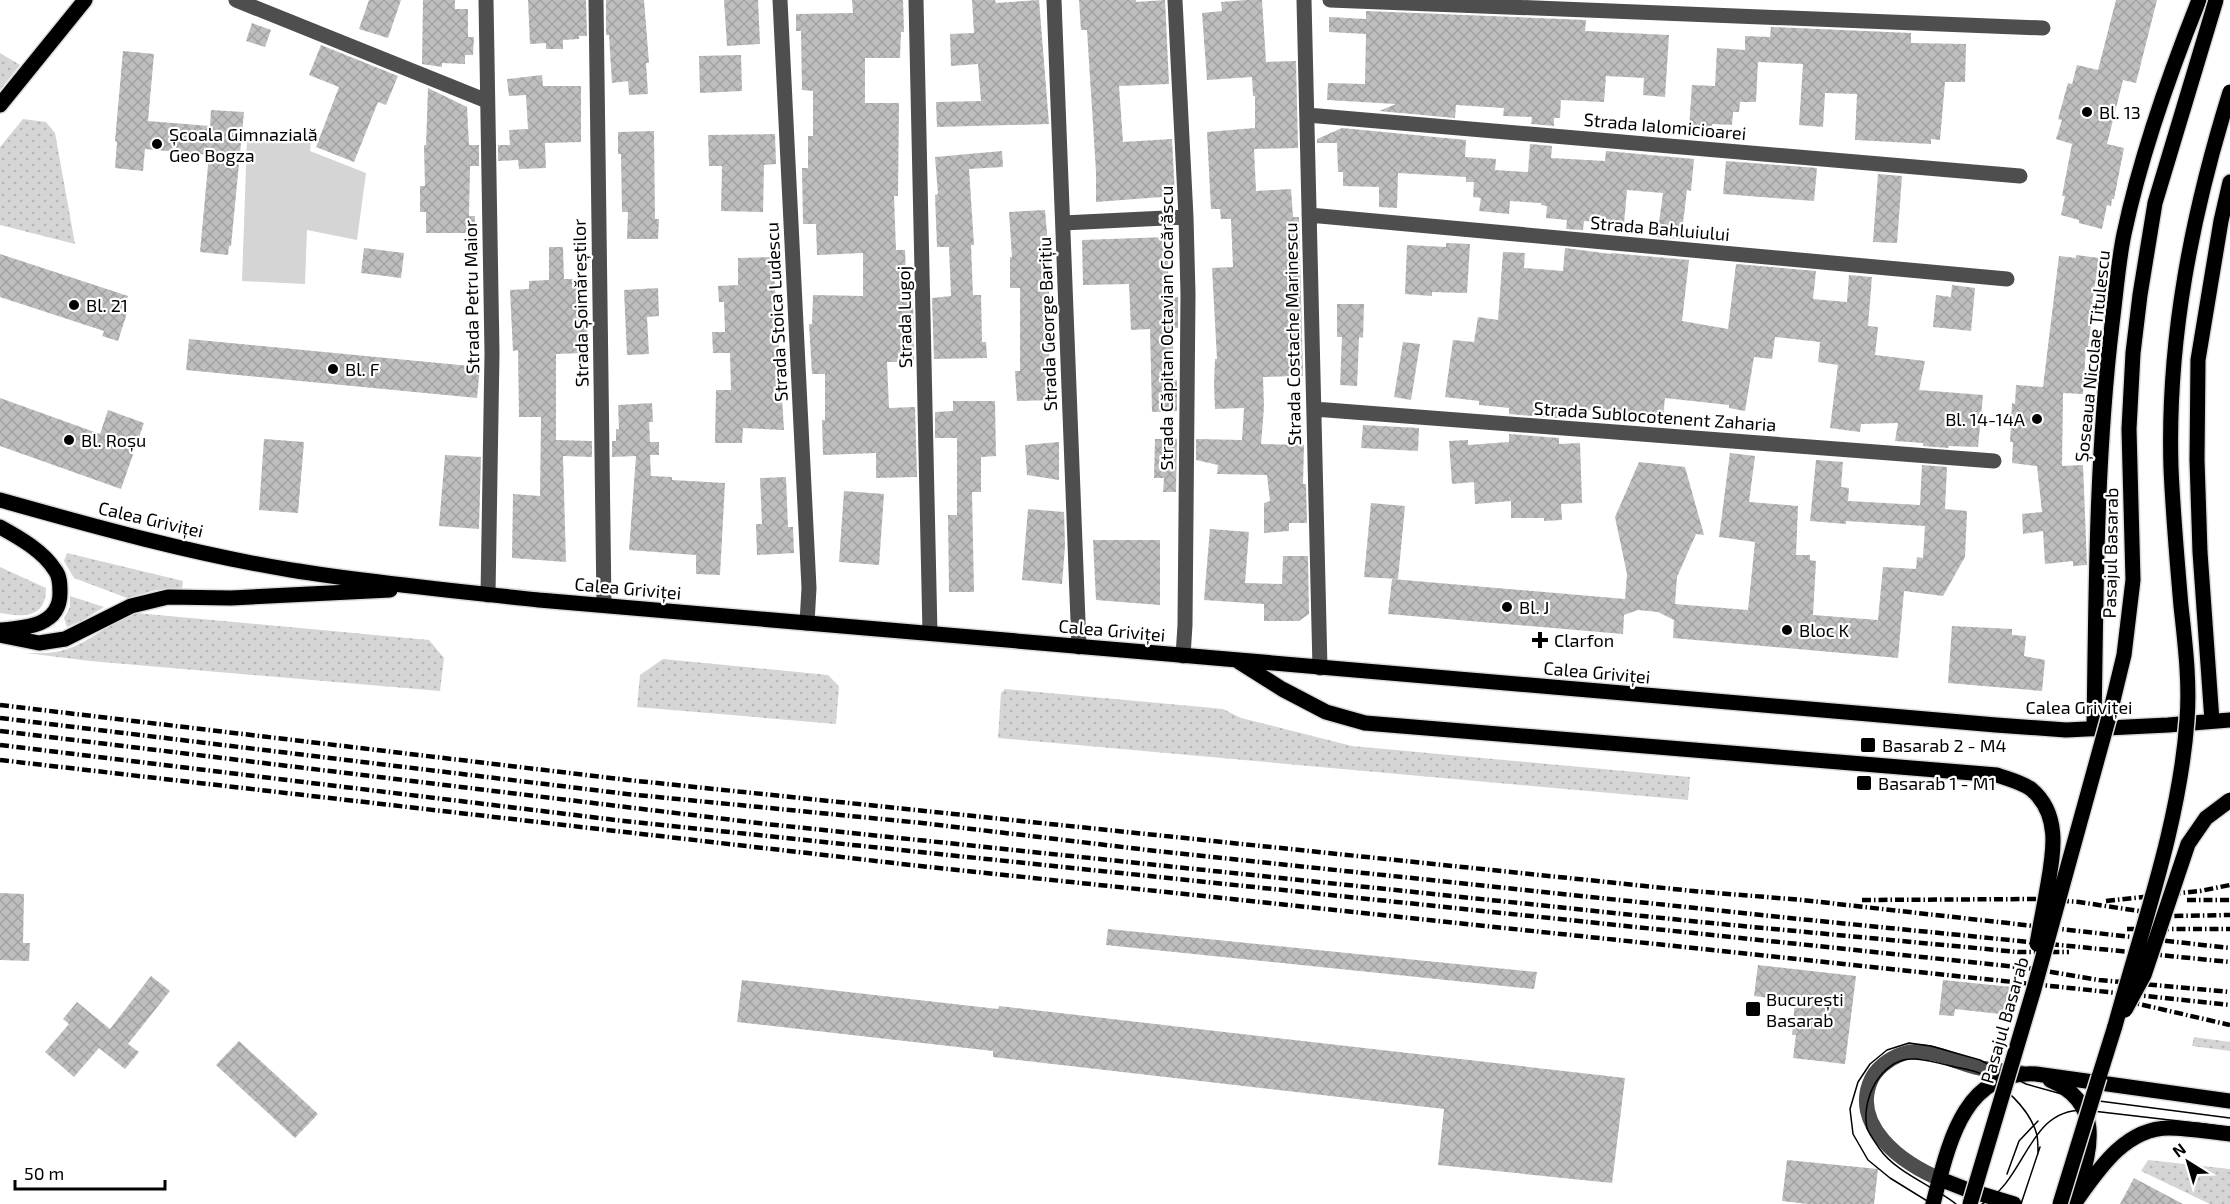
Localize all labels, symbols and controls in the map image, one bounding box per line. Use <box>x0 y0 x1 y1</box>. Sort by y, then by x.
place label: Bl. 13 <box>2099 101 2141 123</box>
marker: Bl. 13 <box>2080 105 2094 119</box>
street label: Strada Ialomicioarei <box>1583 108 1747 144</box>
place label: Școala Gimnazială Geo Bogza <box>169 123 318 166</box>
marker: Școala Gimnazială Geo Bogza <box>150 137 164 151</box>
street label: Strada Căpitan Octavian Cocărăscu <box>1155 186 1177 470</box>
street label: Strada Bahluiului <box>1589 211 1731 245</box>
street label: Strada Șoimăreștilor <box>568 219 593 387</box>
street label: Strada Petru Maior <box>459 220 483 374</box>
street label: Strada Stoica Ludescu <box>760 222 792 402</box>
street label: Strada Costache Marinescu <box>1279 222 1305 446</box>
street label: Strada George Barițiu <box>1033 236 1062 412</box>
street label: Șoseaua Nicolae Titulescu <box>2070 249 2115 463</box>
street label: Strada Lugoj <box>892 266 916 368</box>
place label: Bl. 21 <box>86 294 128 316</box>
marker: Bl. 21 <box>67 298 81 312</box>
place label: Bl. F <box>345 358 380 380</box>
marker: Bl. F <box>326 362 340 376</box>
street label: Strada Sublocotenent Zaharia <box>1533 397 1777 435</box>
place label: Bl. 14-14A <box>1945 408 2026 430</box>
marker: Bl. 14-14A <box>2030 412 2044 426</box>
place label: Bl. Roșu <box>81 429 146 452</box>
marker: Bl. Roșu <box>62 433 76 447</box>
street label: Pasajul Basarab <box>2098 488 2122 618</box>
street label: Calea Griviței <box>96 496 206 543</box>
street label: Calea Griviței <box>574 572 682 605</box>
place label: Bl. J <box>1519 596 1549 618</box>
marker: Bl. J <box>1500 600 1514 614</box>
street label: Calea Griviței <box>1058 614 1166 647</box>
place label: Bloc K <box>1799 619 1850 641</box>
marker: Bloc K <box>1780 623 1794 637</box>
place label: Clarfon <box>1554 629 1614 651</box>
marker: Clarfon <box>1531 631 1549 649</box>
street label: Calea Griviței <box>1543 656 1651 689</box>
street label: Calea Griviței <box>2025 696 2133 719</box>
place label: Basarab 2 - M4 <box>1882 734 2007 756</box>
marker: Basarab 2 - M4 <box>1859 736 1877 754</box>
place label: Basarab 1 - M1 <box>1878 772 1996 794</box>
marker: Basarab 1 - M1 <box>1855 774 1873 792</box>
street label: Pasajul Basarab <box>1975 954 2033 1086</box>
place label: București Basarab <box>1766 988 1844 1031</box>
marker: București Basarab <box>1744 1000 1762 1018</box>
north arrow <box>2158 1132 2218 1192</box>
text: N <box>2168 1139 2189 1161</box>
scale bar <box>15 1153 165 1191</box>
text: 50 m <box>24 1162 64 1184</box>

